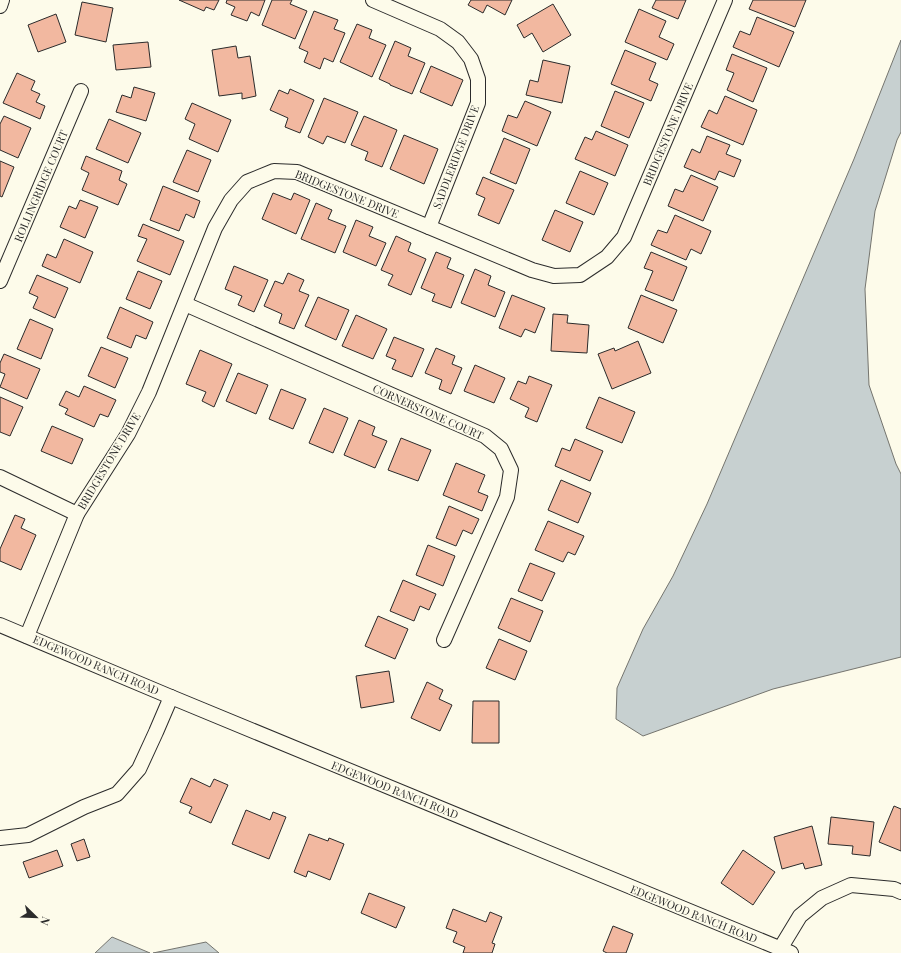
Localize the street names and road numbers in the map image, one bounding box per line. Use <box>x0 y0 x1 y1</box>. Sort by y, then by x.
street label: BRIDGESTONE DRIVE <box>639 80 696 188</box>
street label: SADDLERIDGE DRIVE <box>429 103 482 211</box>
street label: ROLLINGRIDGE COURT <box>10 127 71 244</box>
street label: BRIDGESTONE DRIVE <box>293 166 401 221</box>
street label: CORNERSTONE COURT <box>371 380 486 443</box>
street label: BRIDGESTONE DRIVE <box>74 409 144 512</box>
street label: EDGEWOOD RANCH ROAD <box>31 631 162 698</box>
street label: EDGEWOOD RANCH ROAD <box>329 757 461 822</box>
street label: EDGEWOOD RANCH ROAD <box>628 881 760 946</box>

